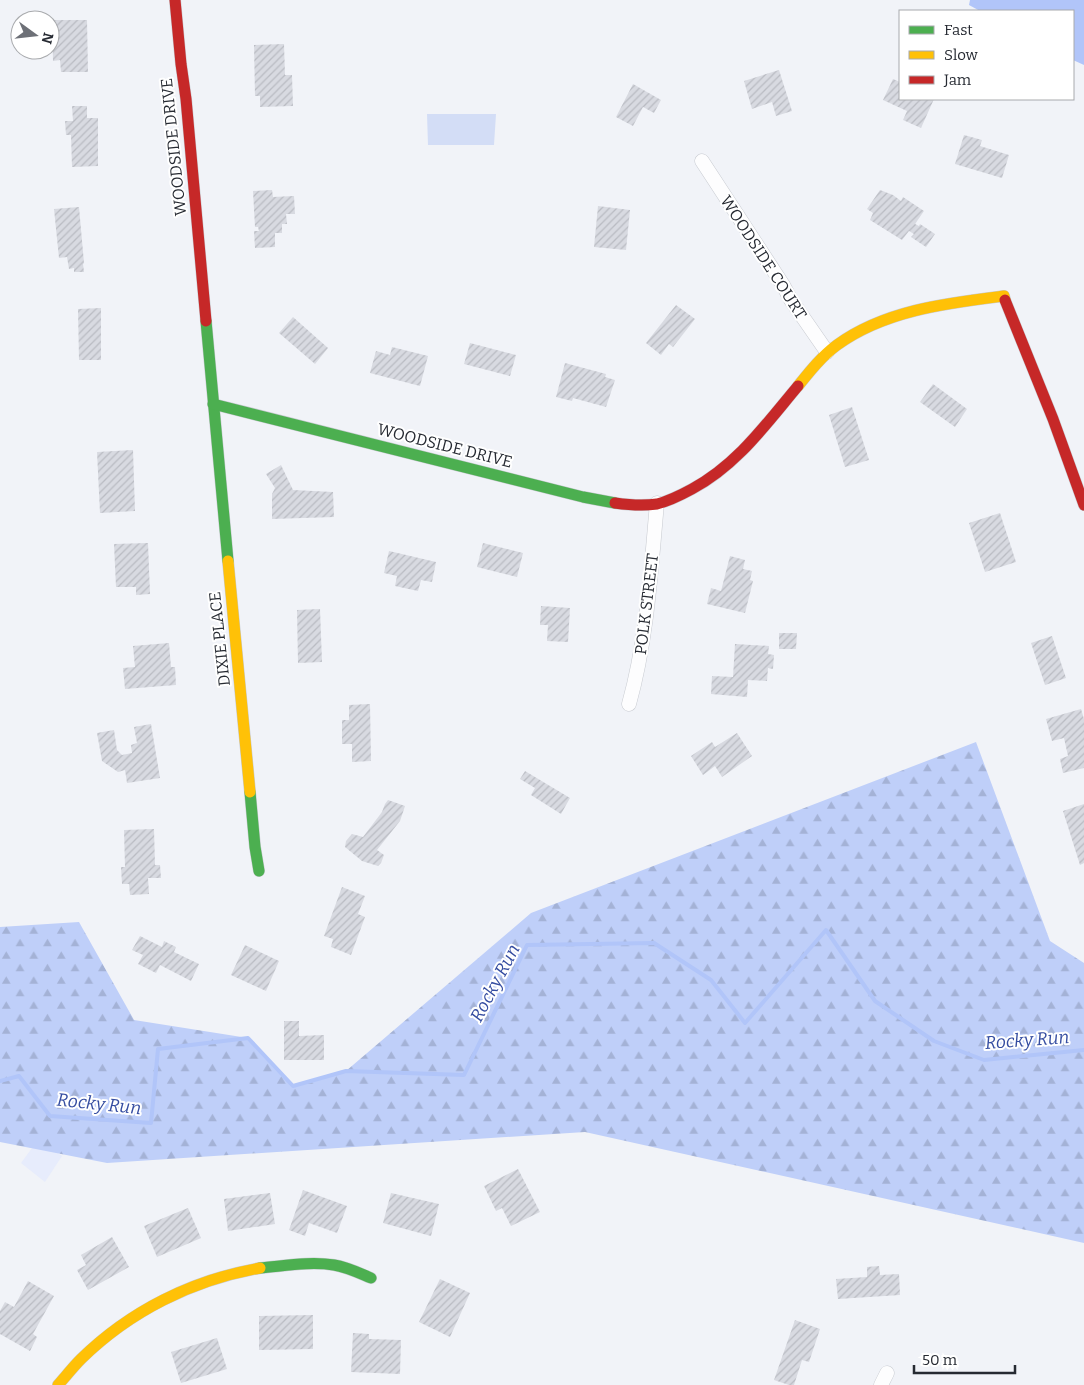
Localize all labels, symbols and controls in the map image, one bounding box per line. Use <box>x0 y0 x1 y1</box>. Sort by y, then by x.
north arrow <box>10 10 60 60</box>
legend <box>899 10 1074 100</box>
text: Fast <box>944 21 973 39</box>
text: N <box>37 31 57 46</box>
text: Slow <box>944 46 979 64</box>
text: Jam <box>943 71 972 89</box>
street label: WOODSIDE DRIVE <box>157 77 190 217</box>
street label: WOODSIDE COURT <box>717 192 811 323</box>
street label: WOODSIDE DRIVE <box>375 420 514 471</box>
street label: POLK STREET <box>631 552 662 656</box>
street label: DIXIE PLACE <box>205 591 234 687</box>
water label: Rocky Run <box>465 940 525 1026</box>
water label: Rocky Run <box>984 1026 1070 1054</box>
water label: Rocky Run <box>56 1089 142 1119</box>
scale bar <box>914 1342 1015 1374</box>
text: 50 m <box>922 1351 958 1369</box>

